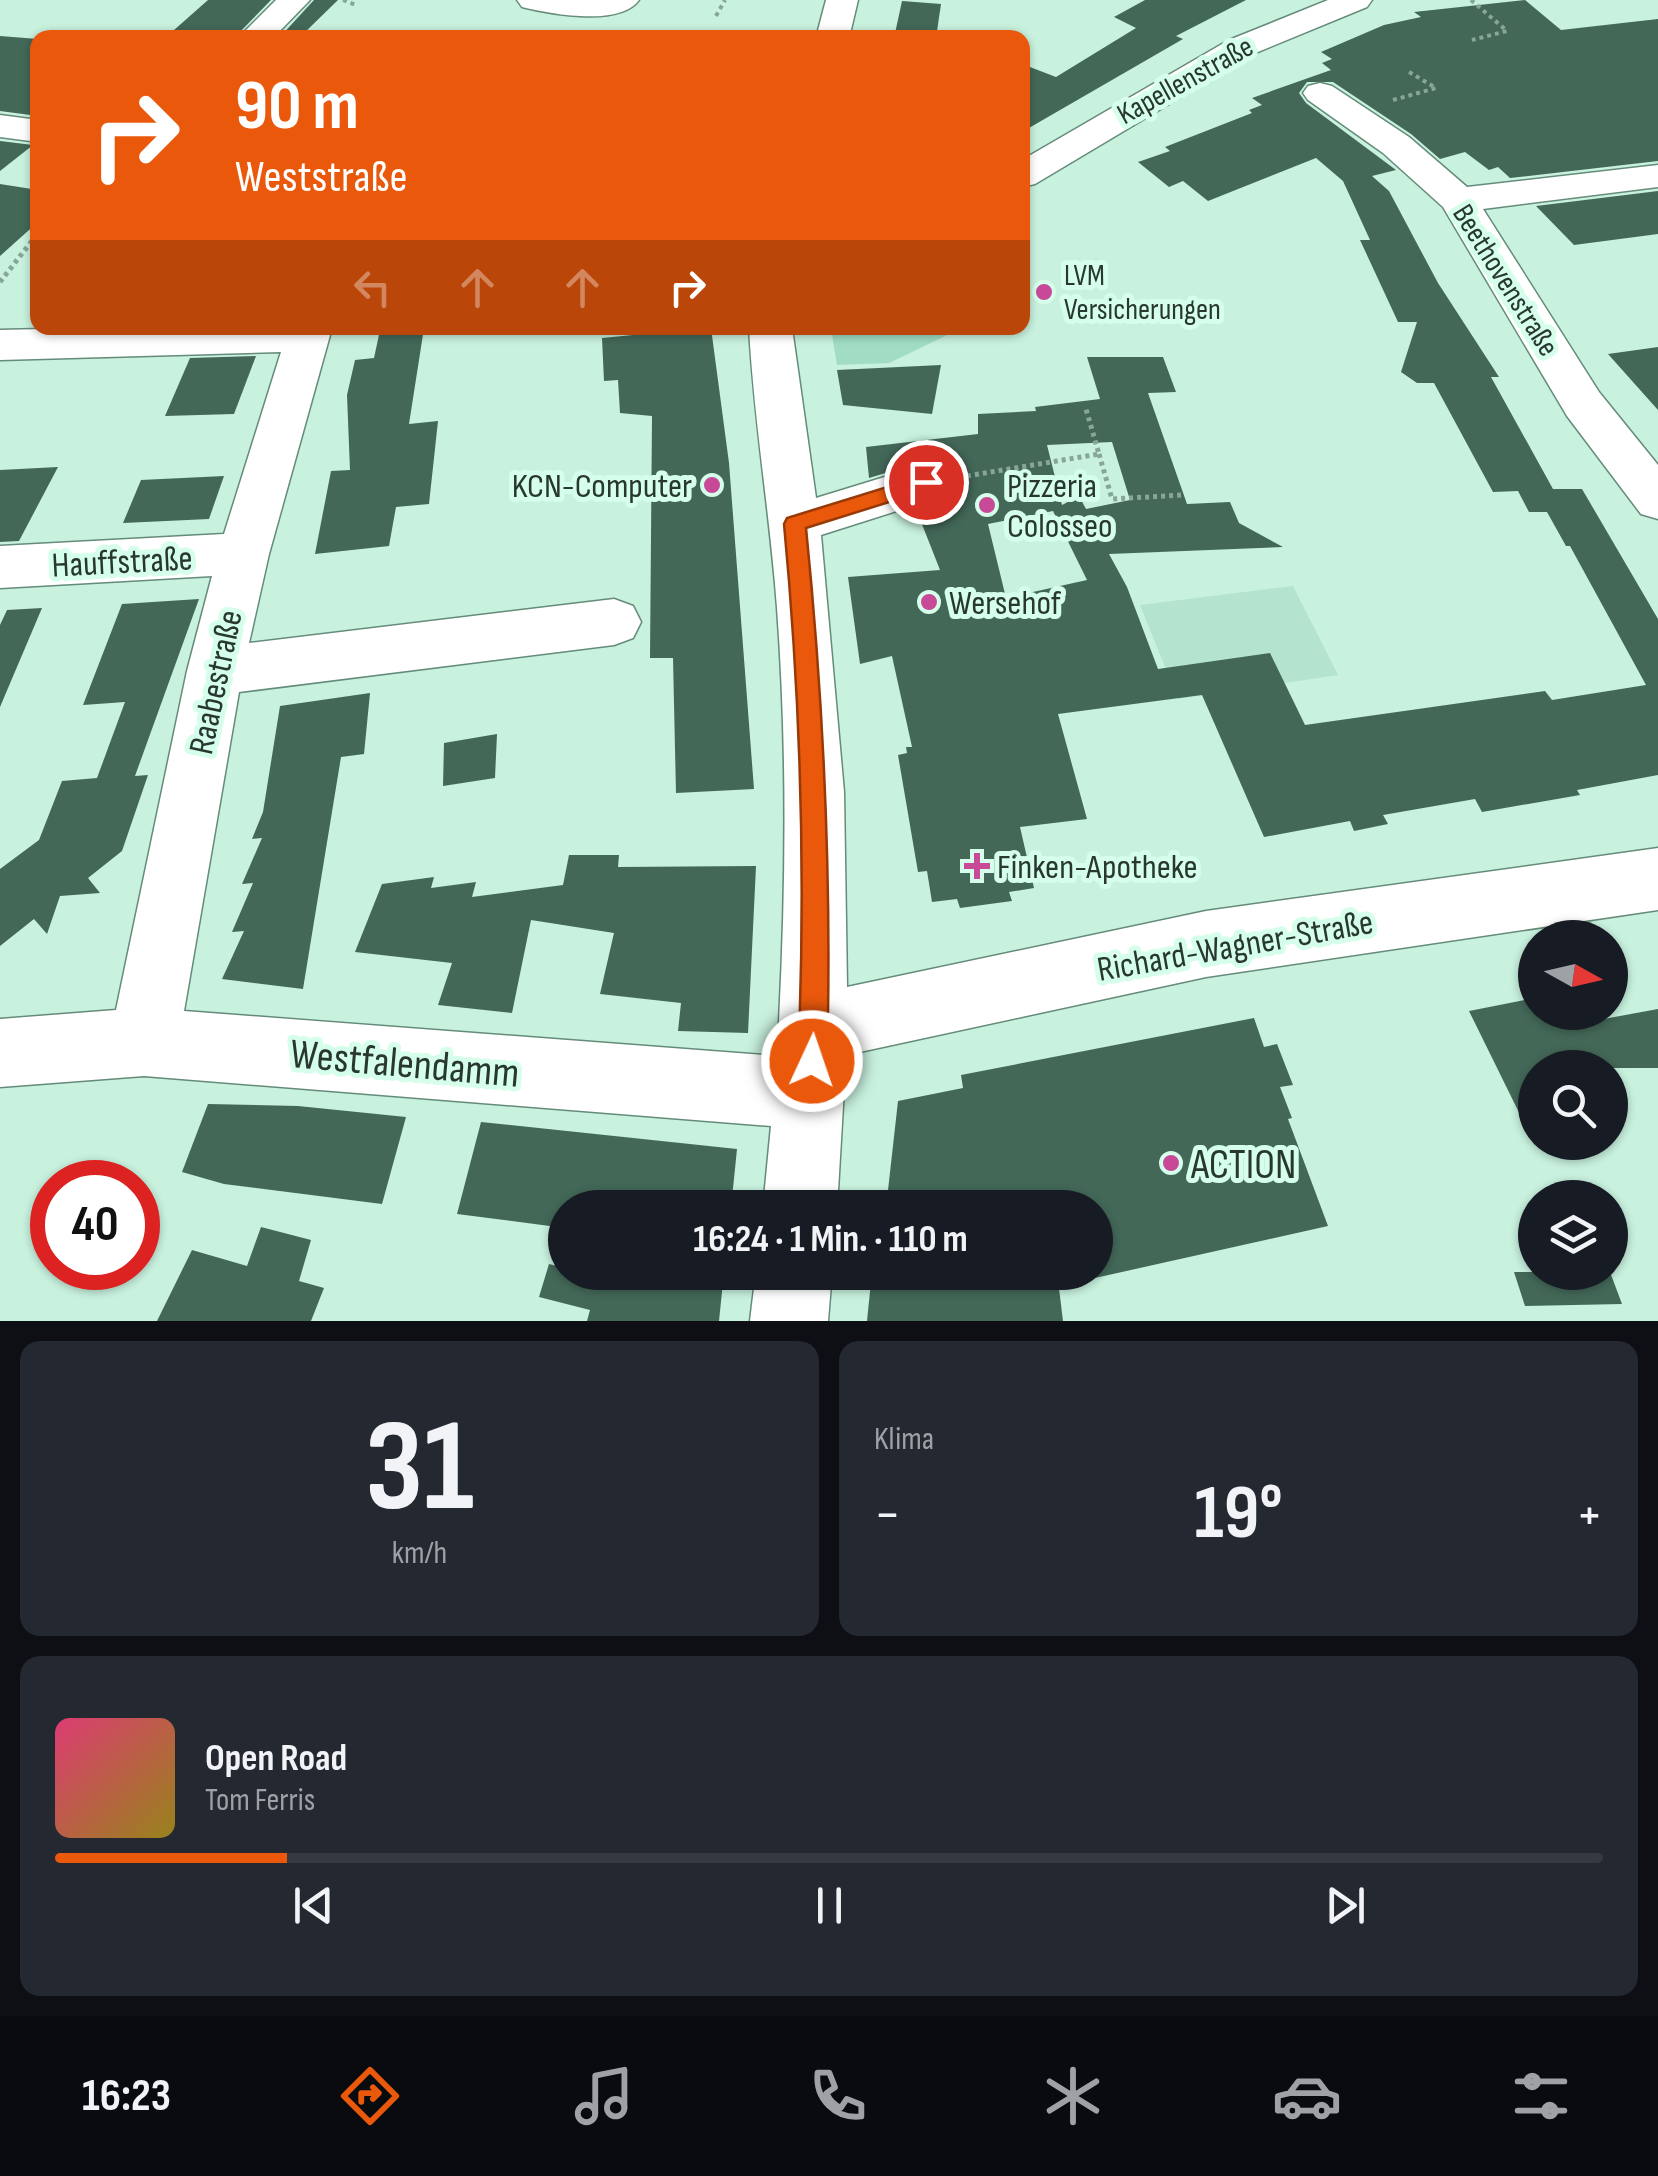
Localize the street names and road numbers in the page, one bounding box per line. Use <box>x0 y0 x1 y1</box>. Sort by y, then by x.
street label: Kapellenstraße <box>1111 29 1260 133</box>
street label: Beethovenstraße <box>1444 198 1566 363</box>
street label: Hauffstraße <box>51 537 194 588</box>
street label: Raabestraße <box>180 606 253 758</box>
street label: Richard-Wagner-Straße <box>1094 901 1377 992</box>
street label: Westfalendamm <box>288 1029 521 1100</box>

